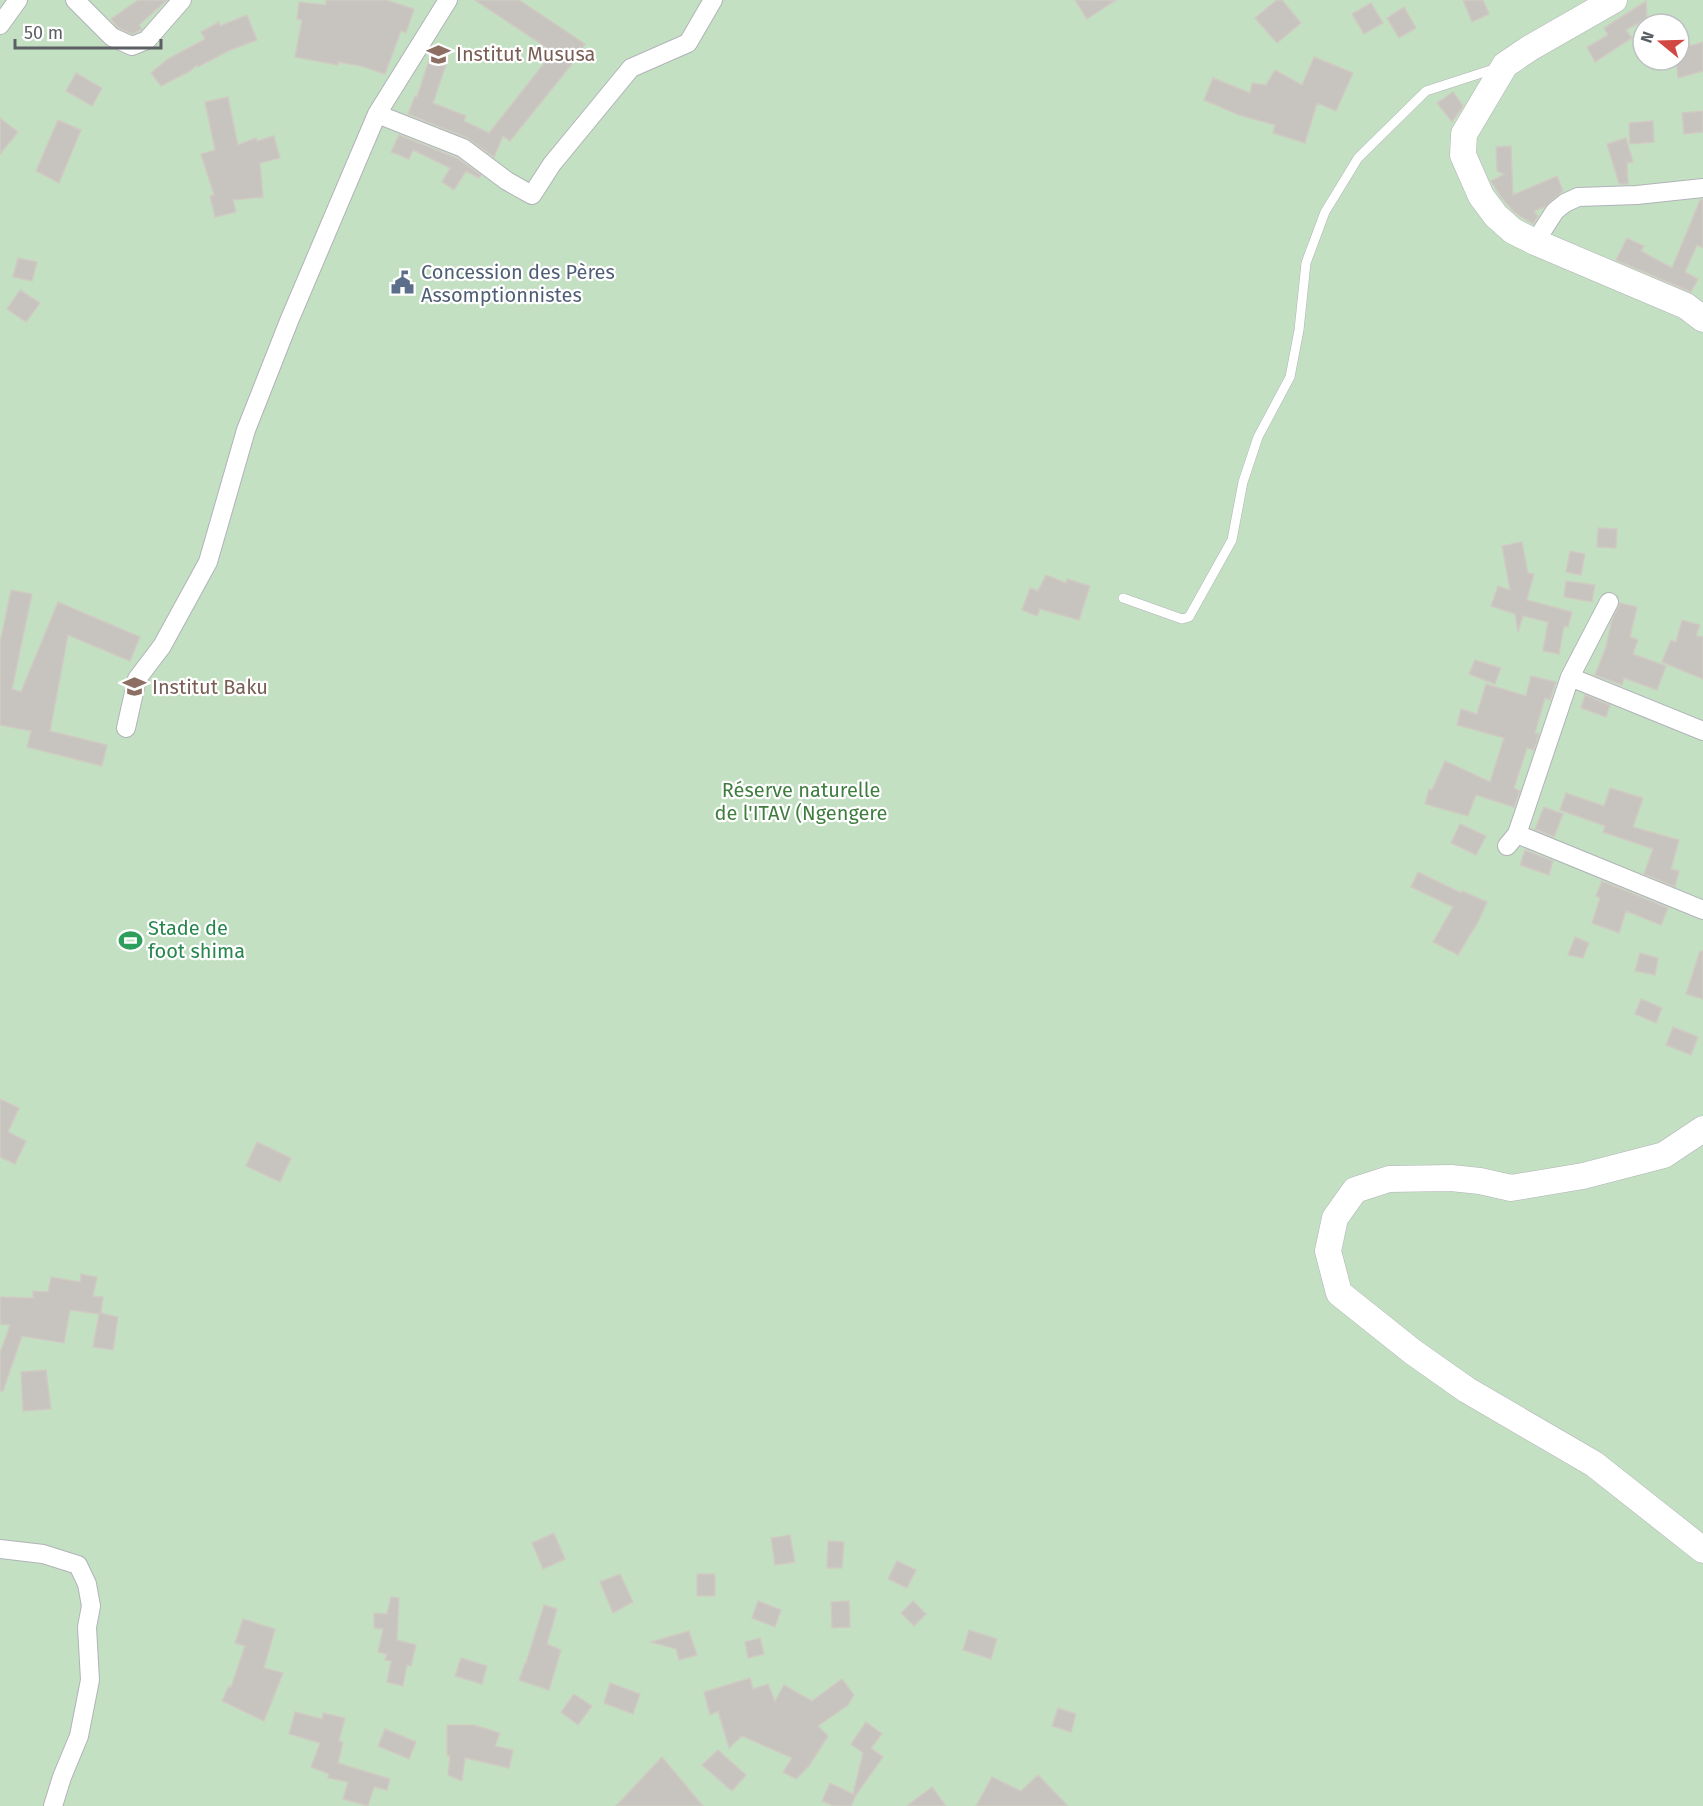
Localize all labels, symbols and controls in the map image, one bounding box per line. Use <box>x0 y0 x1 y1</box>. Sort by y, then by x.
scale bar <box>15 12 160 50</box>
north arrow <box>1631 12 1691 72</box>
text: 50 m <box>24 22 63 44</box>
text: N <box>1637 29 1658 45</box>
school or university icon: Institut Mususa <box>425 41 451 67</box>
place label: Institut Mususa <box>456 42 595 66</box>
place label: Concession des Pères Assomptionnistes <box>421 260 615 307</box>
public building icon: Concession des Pères Assomptionnistes <box>390 270 416 296</box>
school or university icon: Institut Baku <box>121 674 147 700</box>
place label: Institut Baku <box>152 675 268 699</box>
park label: Réserve naturelle de l'ITAV (Ngengere <box>715 778 887 825</box>
place label: Stade de foot shima <box>148 916 245 963</box>
sports icon: Stade de foot shima <box>117 927 143 953</box>

